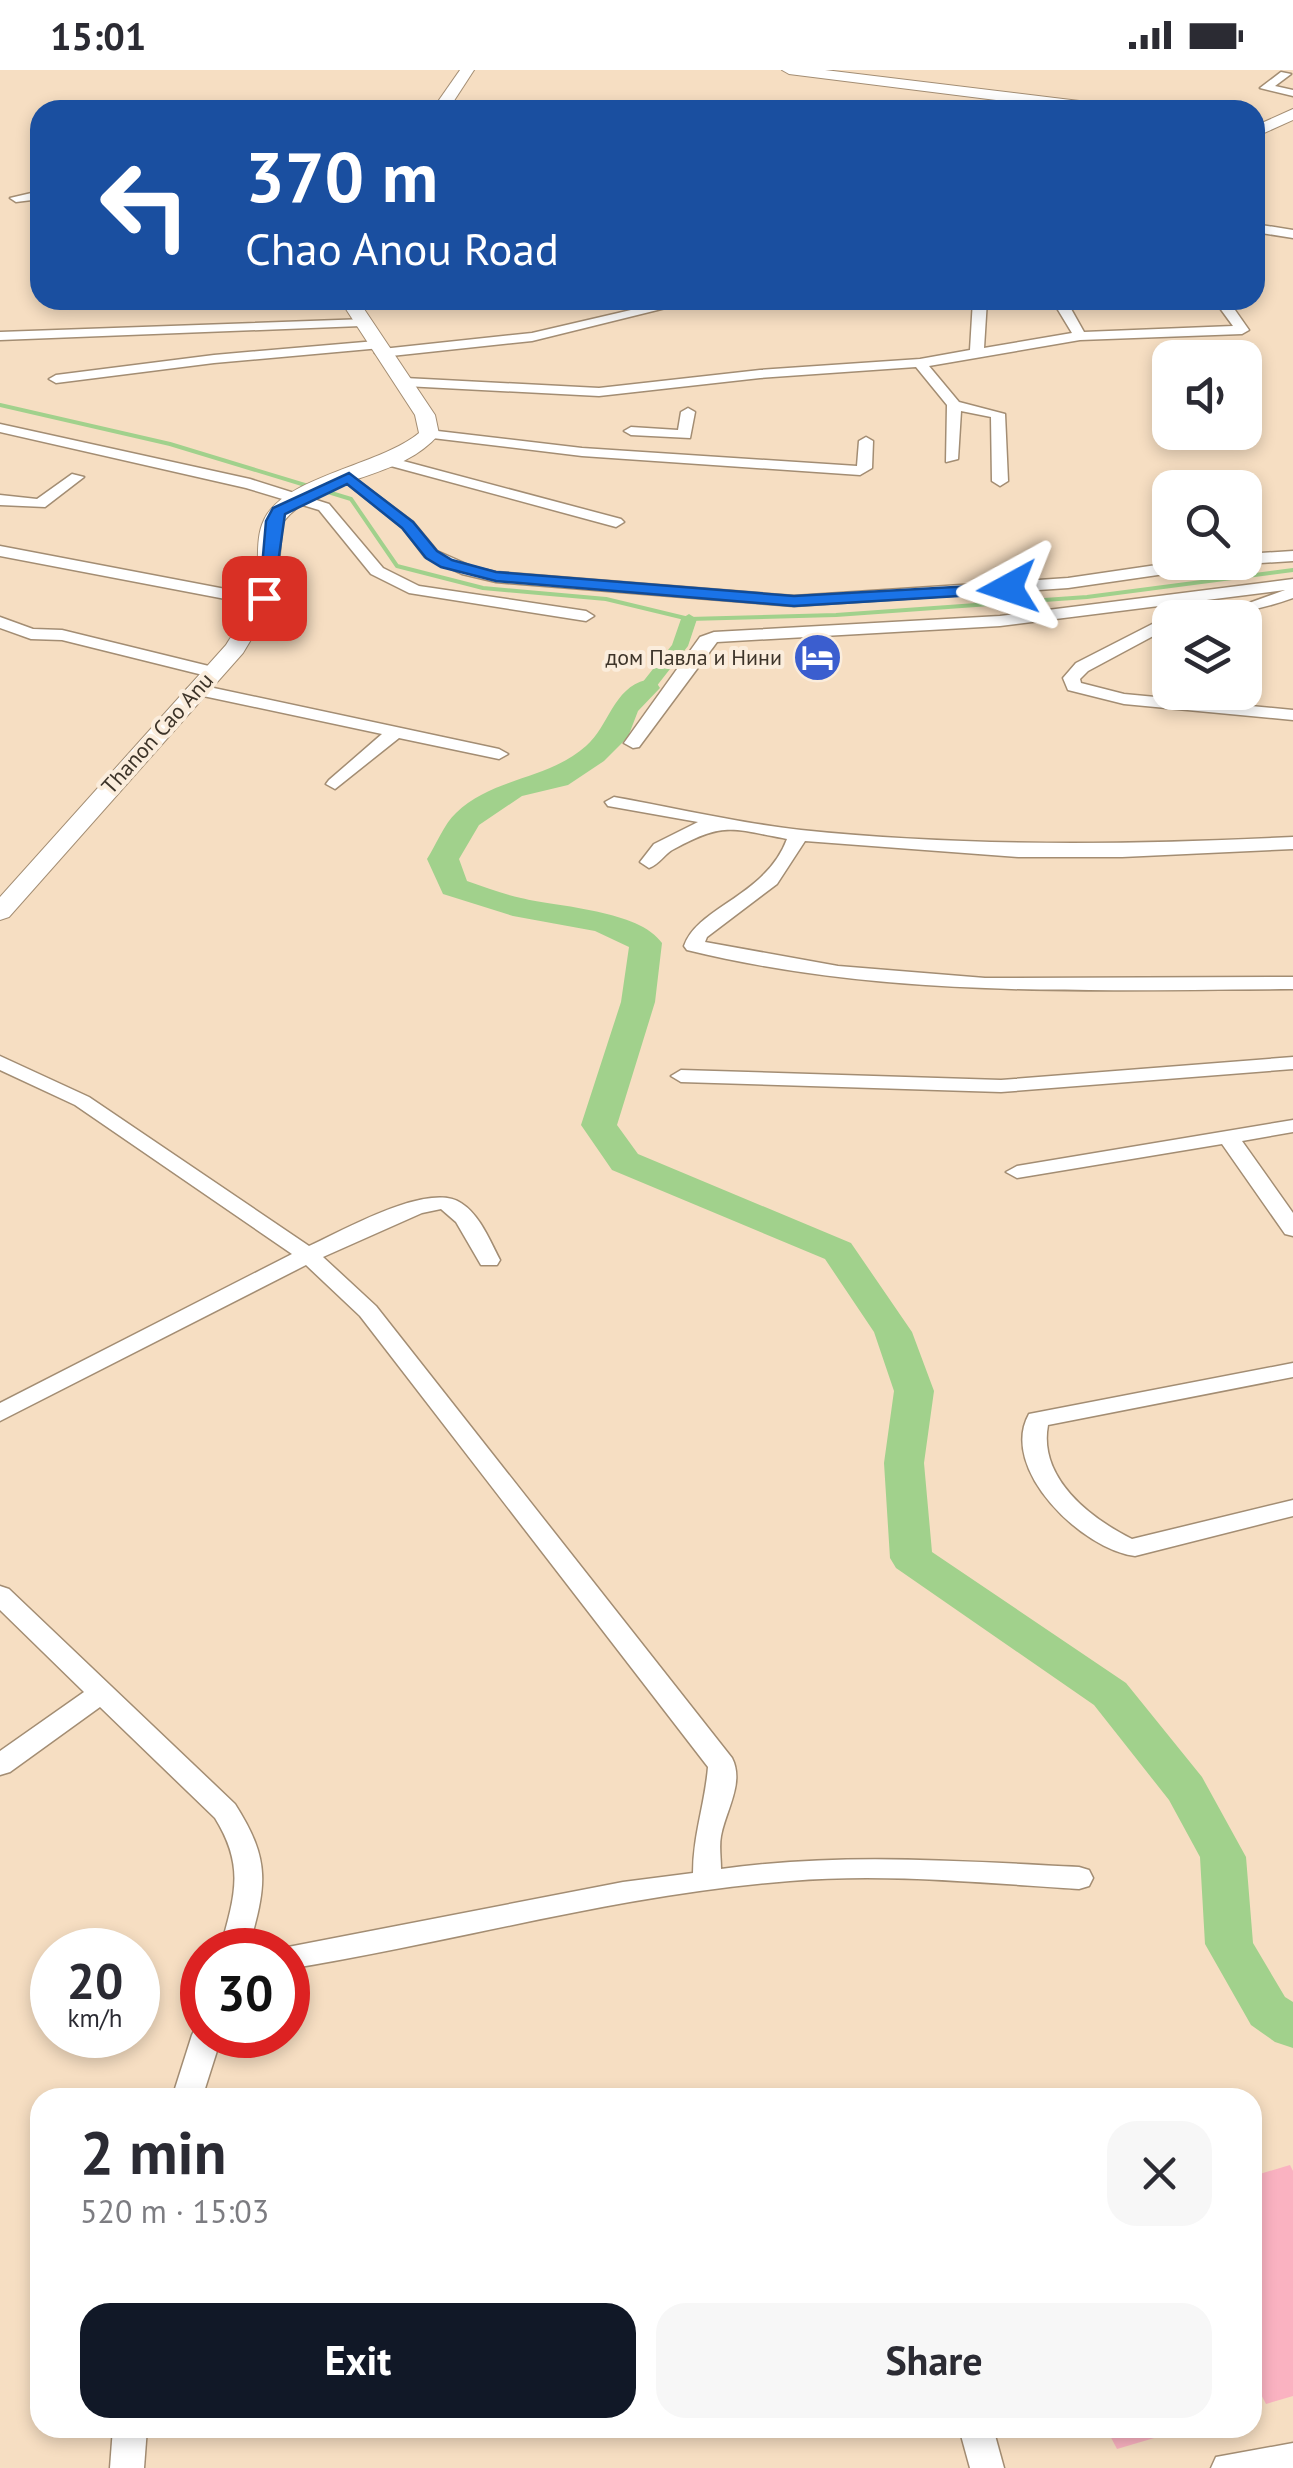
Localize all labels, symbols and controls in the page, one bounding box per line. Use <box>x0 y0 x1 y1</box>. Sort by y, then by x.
text: 15:01 <box>50 11 146 60</box>
text: 370 m <box>245 131 438 221</box>
icon: left <box>80 140 210 270</box>
text: Chao Anou Road <box>245 219 559 277</box>
map controls <box>1152 340 1262 710</box>
button: sound <box>1152 340 1262 450</box>
button: search <box>1152 470 1262 580</box>
position arrow <box>956 536 1060 640</box>
pin <box>222 556 307 641</box>
icon: arrive <box>237 571 292 626</box>
button: layers <box>1152 600 1262 710</box>
hotel icon: дом Павла и Нини <box>791 631 843 683</box>
place label: дом Павла и Нини <box>605 643 782 671</box>
street label: Thanon Cao Anu <box>95 667 219 799</box>
speed limit sign: 30 <box>180 1928 310 2058</box>
text: 20 <box>67 1948 123 2013</box>
text: km/h <box>68 2002 122 2034</box>
text: 2 min <box>80 2113 226 2191</box>
button: close <box>1107 2121 1212 2226</box>
text: 520 m · 15:03 <box>80 2190 269 2232</box>
button: Exit <box>80 2303 636 2418</box>
button: Share <box>656 2303 1212 2418</box>

